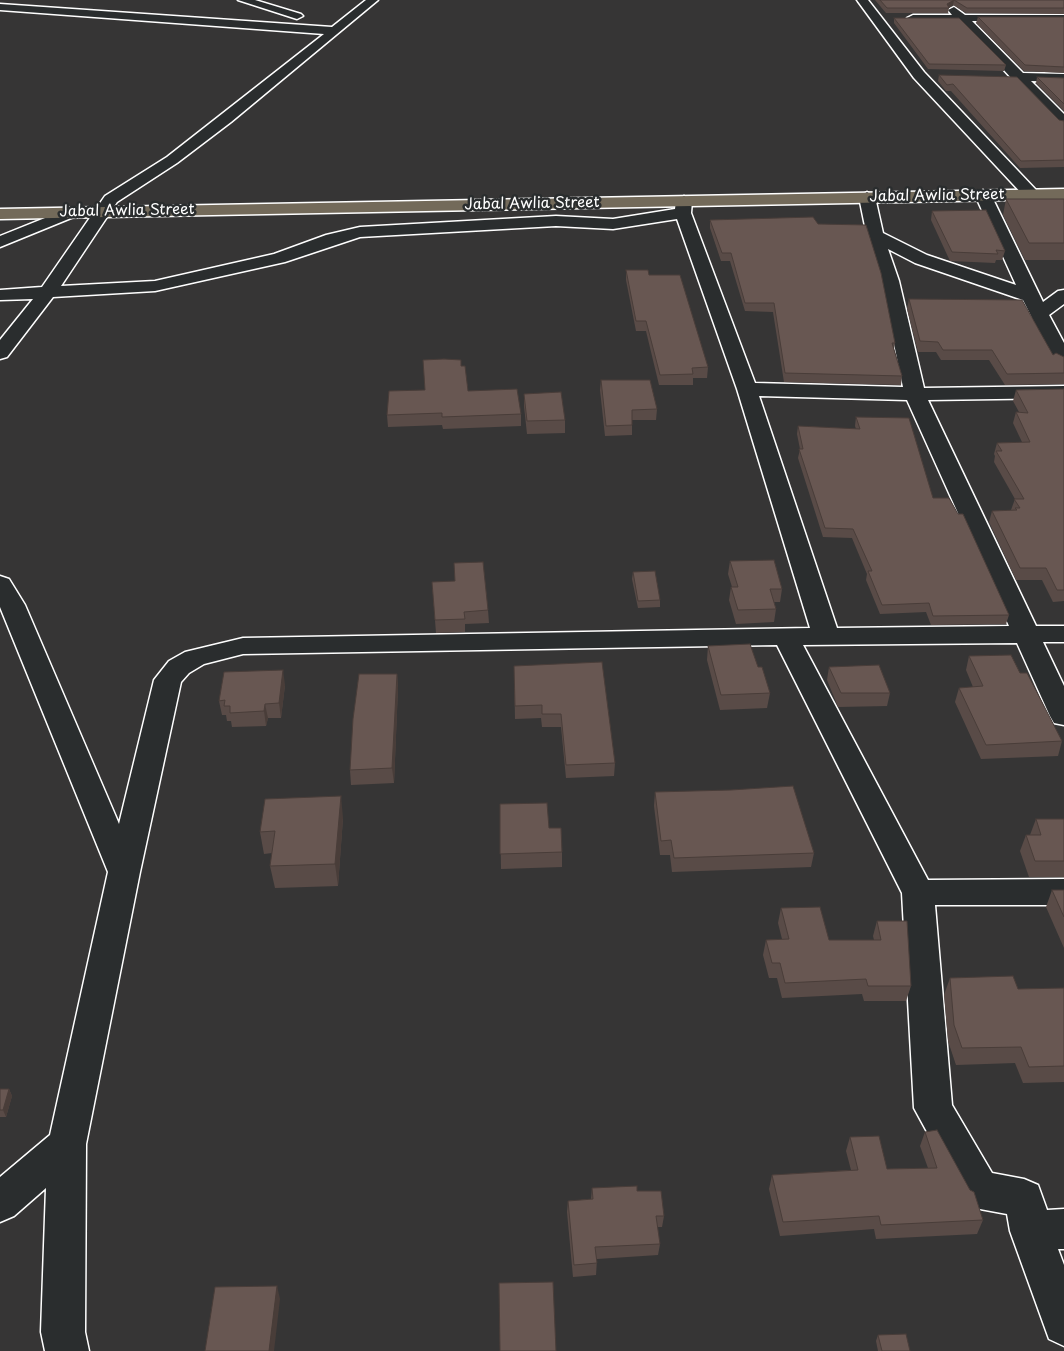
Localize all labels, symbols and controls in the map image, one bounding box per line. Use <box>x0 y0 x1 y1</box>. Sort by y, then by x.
street label: Jabal Awlia Street <box>869 186 1005 206</box>
street label: Jabal Awlia Street <box>464 194 600 214</box>
street label: Jabal Awlia Street <box>59 201 195 221</box>

